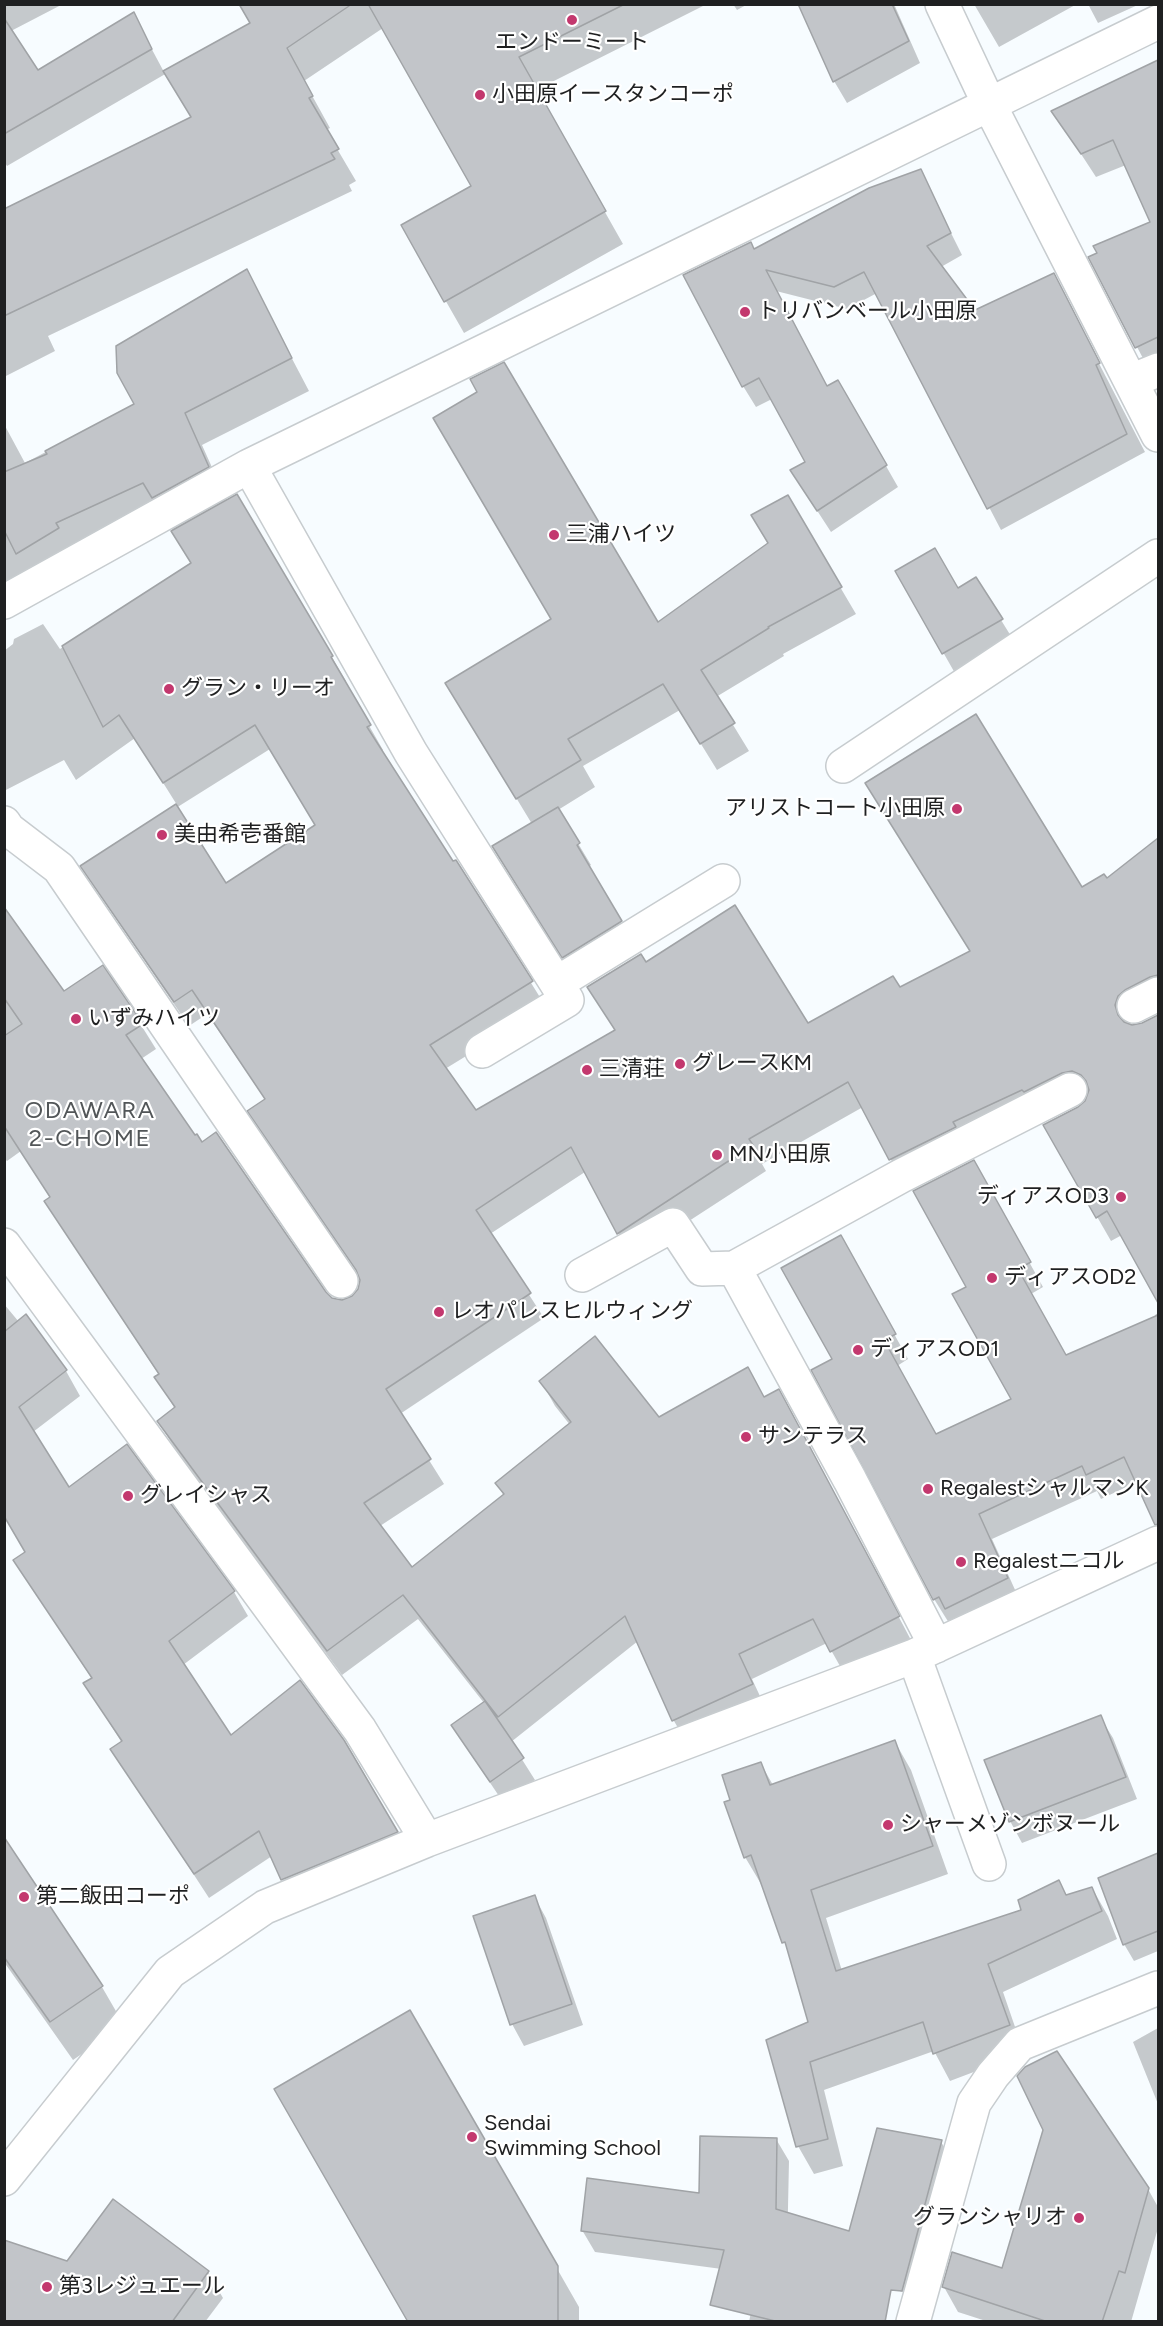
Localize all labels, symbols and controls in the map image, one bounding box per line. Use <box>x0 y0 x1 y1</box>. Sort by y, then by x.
marker: エンドーミート <box>565 13 579 27</box>
place label: エンドーミート <box>495 30 649 56</box>
place label: 小田原イースタンコーポ <box>492 82 734 108</box>
marker: 小田原イースタンコーポ <box>473 88 487 102</box>
place label: トリバンベール小田原 <box>757 299 977 325</box>
marker: トリバンベール小田原 <box>738 305 752 319</box>
place label: 三浦ハイツ <box>566 522 676 548</box>
marker: 三浦ハイツ <box>547 528 561 542</box>
place label: グラン・リーオ <box>181 676 335 702</box>
marker: グラン・リーオ <box>162 682 176 696</box>
place label: アリストコート小田原 <box>725 796 945 822</box>
marker: アリストコート小田原 <box>950 802 964 816</box>
place label: 美由希壱番館 <box>174 822 306 848</box>
marker: 美由希壱番館 <box>155 828 169 842</box>
place label: いずみハイツ <box>88 1006 220 1032</box>
marker: いずみハイツ <box>69 1012 83 1026</box>
place label: グレースKM <box>692 1051 812 1077</box>
place label: 三清荘 <box>599 1057 665 1083</box>
marker: グレースKM <box>673 1057 687 1071</box>
marker: 三清荘 <box>580 1063 594 1077</box>
district label: ODAWARA 2-CHOME <box>25 1097 155 1153</box>
place label: MN小田原 <box>729 1142 831 1168</box>
marker: MN小田原 <box>710 1148 724 1162</box>
place label: ディアスOD3 <box>977 1184 1109 1210</box>
marker: ディアスOD3 <box>1114 1190 1128 1204</box>
place label: ディアスOD2 <box>1004 1265 1137 1291</box>
marker: ディアスOD2 <box>985 1271 999 1285</box>
place label: レオパレスヒルウィング <box>451 1299 693 1325</box>
marker: レオパレスヒルウィング <box>432 1305 446 1319</box>
place label: ディアスOD1 <box>870 1337 999 1363</box>
marker: ディアスOD1 <box>851 1343 865 1357</box>
place label: サンテラス <box>758 1424 868 1450</box>
marker: サンテラス <box>739 1430 753 1444</box>
place label: RegalestシャルマンK <box>940 1476 1149 1502</box>
marker: RegalestシャルマンK <box>921 1482 935 1496</box>
place label: グレイシャス <box>140 1483 272 1509</box>
marker: グレイシャス <box>121 1489 135 1503</box>
place label: Regalestニコル <box>973 1549 1124 1575</box>
marker: Regalestニコル <box>954 1555 968 1569</box>
place label: シャーメゾンボヌール <box>900 1812 1120 1838</box>
marker: シャーメゾンボヌール <box>881 1818 895 1832</box>
place label: 第二飯田コーポ <box>36 1884 190 1910</box>
marker: 第二飯田コーポ <box>17 1890 31 1904</box>
place label: Sendai Swimming School <box>484 2111 661 2162</box>
marker: Sendai Swimming School <box>465 2130 479 2144</box>
place label: グランシャリオ <box>913 2205 1067 2231</box>
marker: グランシャリオ <box>1072 2211 1086 2225</box>
place label: 第3レジュエール <box>59 2274 225 2300</box>
marker: 第3レジュエール <box>40 2280 54 2294</box>

